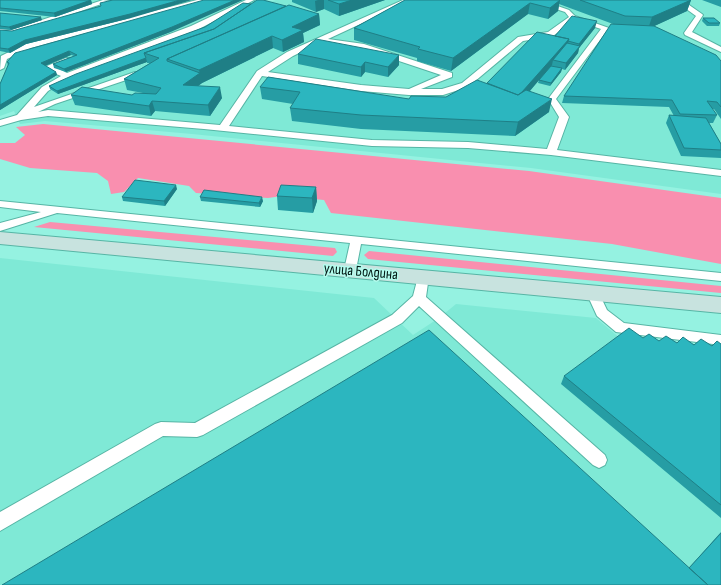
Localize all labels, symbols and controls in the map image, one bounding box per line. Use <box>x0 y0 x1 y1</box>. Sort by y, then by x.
street label: улица Болдина <box>323 259 399 284</box>

